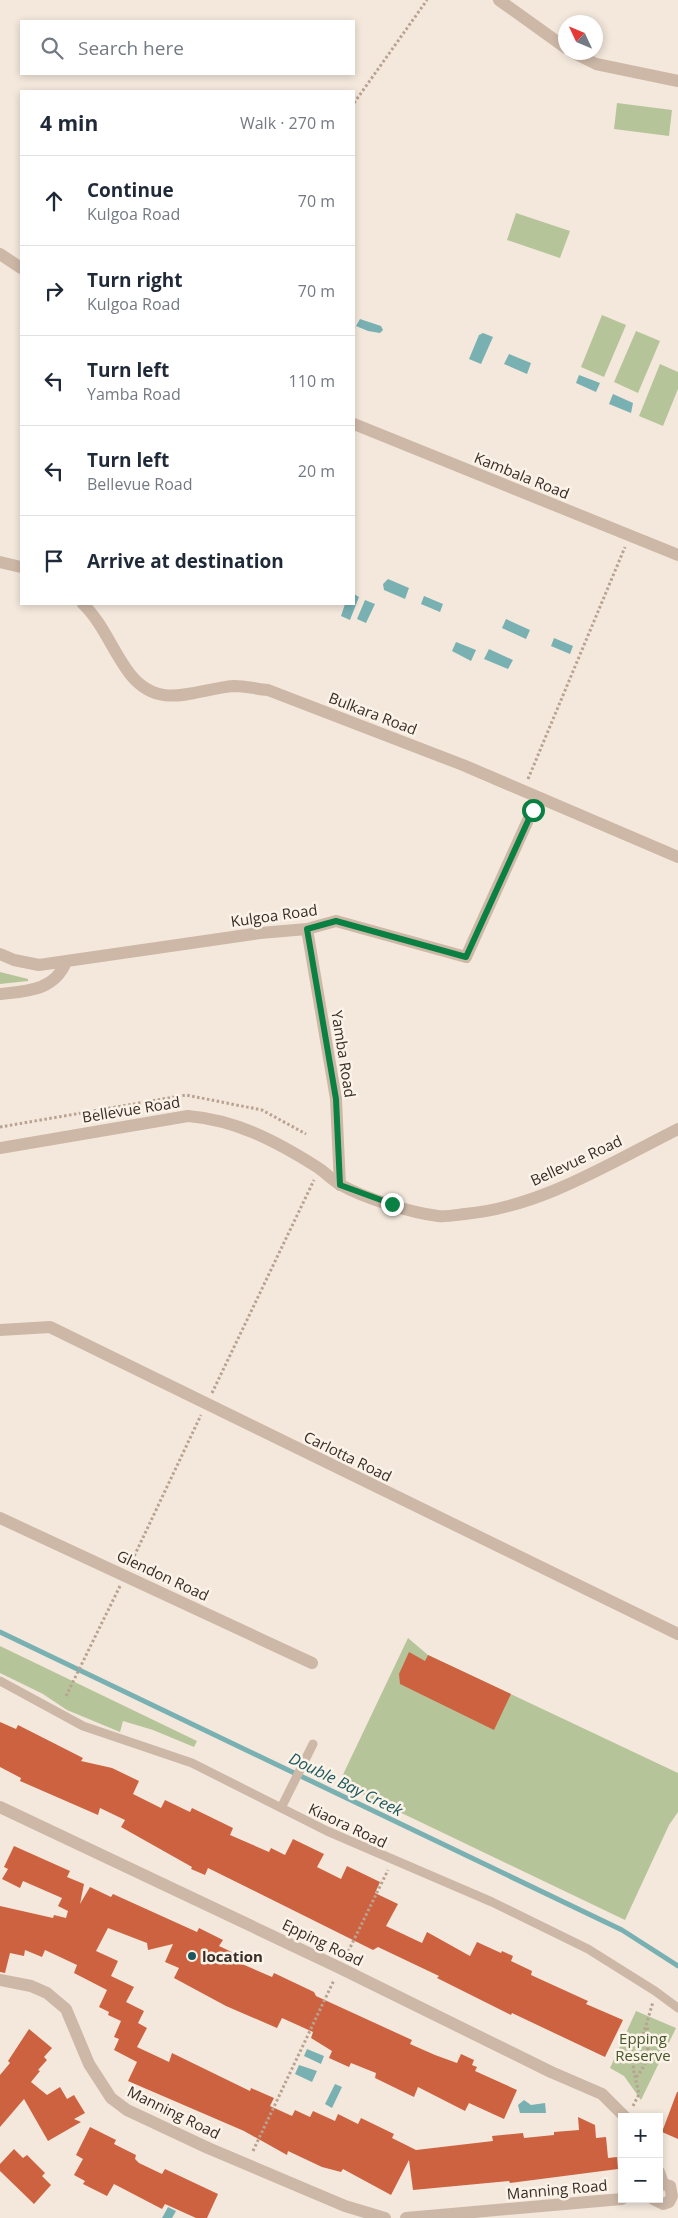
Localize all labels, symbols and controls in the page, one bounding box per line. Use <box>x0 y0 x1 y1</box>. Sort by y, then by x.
north arrow <box>558 15 603 60</box>
search box <box>20 20 355 75</box>
icon: search <box>38 34 66 62</box>
text: Search here <box>78 35 184 61</box>
text: 4 min <box>40 109 98 137</box>
text: Walk · 270 m <box>240 112 335 134</box>
text: Continue <box>87 177 174 203</box>
icon: ahead <box>40 187 68 215</box>
text: 70 m <box>298 190 335 212</box>
text: Kulgoa Road <box>87 203 180 225</box>
text: Turn right <box>87 267 182 293</box>
icon: right <box>40 277 68 305</box>
text: 70 m <box>298 280 335 302</box>
text: Kulgoa Road <box>87 293 180 315</box>
text: Turn left <box>87 357 169 383</box>
icon: left <box>40 367 68 395</box>
text: 110 m <box>289 370 335 392</box>
text: Yamba Road <box>87 383 181 405</box>
text: Turn left <box>87 447 169 473</box>
street label: Kambala Road <box>472 447 572 503</box>
icon: left <box>40 457 68 485</box>
text: 20 m <box>298 460 335 482</box>
text: Bellevue Road <box>87 473 193 495</box>
icon: arrive <box>40 547 68 575</box>
text: Arrive at destination <box>87 548 284 574</box>
street label: Bulkara Road <box>326 687 420 739</box>
route start <box>522 799 545 822</box>
street label: Kulgoa Road <box>229 899 319 931</box>
street label: Yamba Road <box>327 1009 361 1099</box>
street label: Bellevue Road <box>81 1091 181 1127</box>
street label: Bellevue Road <box>527 1130 625 1190</box>
route end <box>381 1193 404 1216</box>
street label: Carlotta Road <box>301 1426 395 1486</box>
street label: Glendon Road <box>114 1545 212 1605</box>
water label: Double Bay Creek <box>285 1747 408 1822</box>
street label: Kiaora Road <box>305 1798 391 1852</box>
street label: Epping Road <box>279 1914 367 1970</box>
place label: location <box>202 1946 263 1966</box>
marker: location <box>186 1950 198 1962</box>
park label: Epping Reserve <box>615 2028 671 2065</box>
street label: Manning Road <box>124 2081 224 2143</box>
map controls <box>618 2113 663 2203</box>
button: + <box>618 2113 663 2158</box>
button: − <box>618 2158 663 2203</box>
street label: Manning Road <box>506 2175 608 2203</box>

